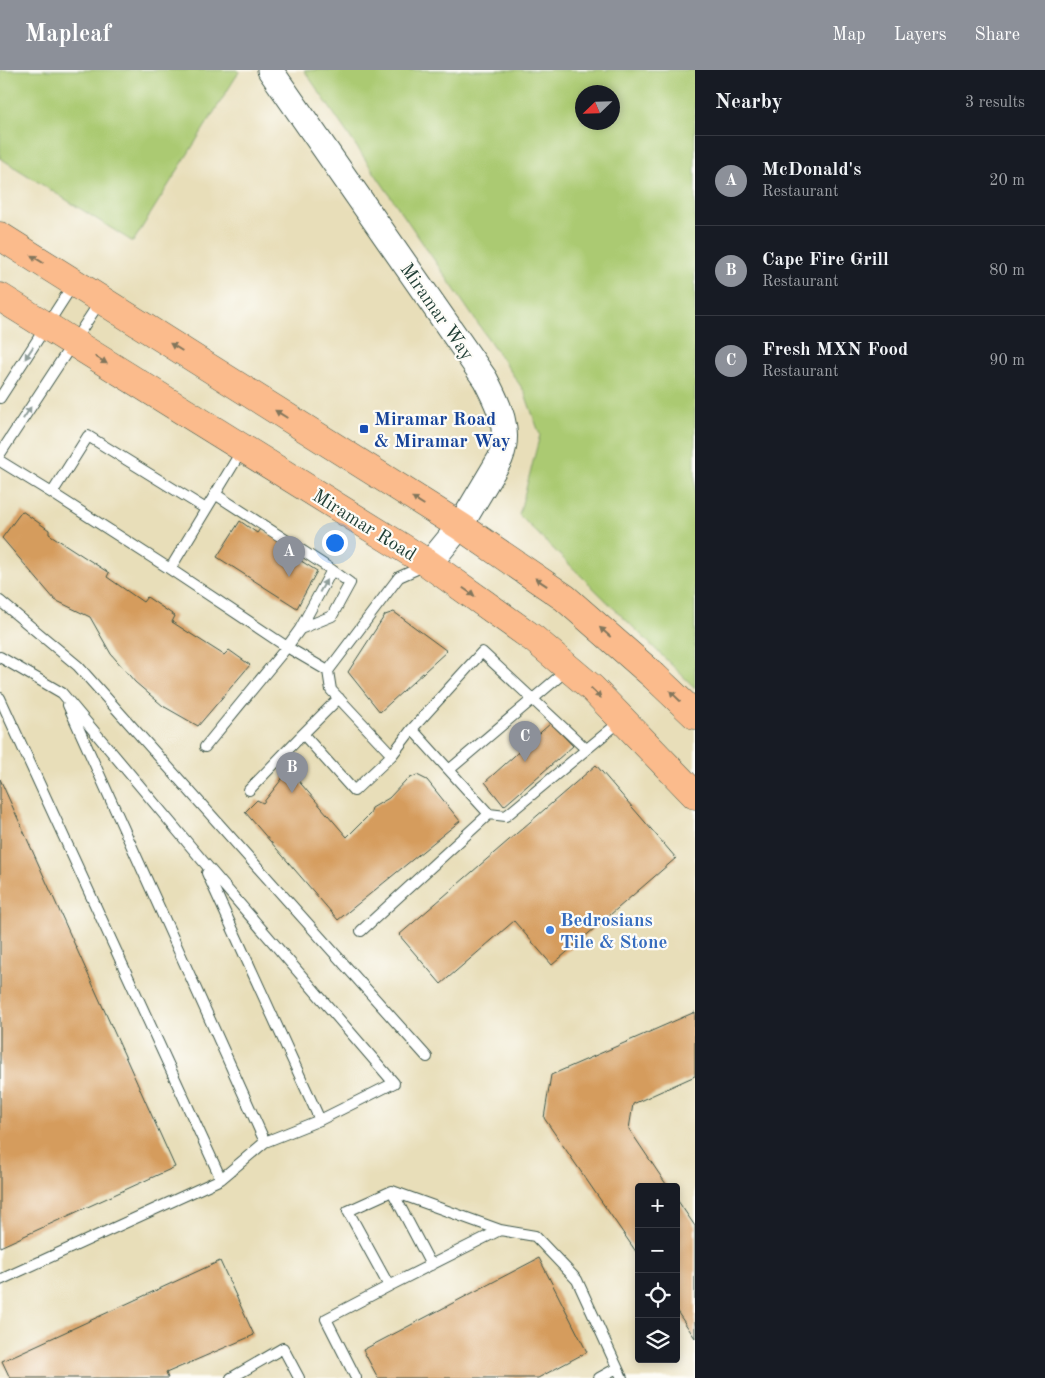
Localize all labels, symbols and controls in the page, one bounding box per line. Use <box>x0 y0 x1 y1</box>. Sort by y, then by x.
text: Mapleaf <box>25 23 111 47</box>
text: Map <box>832 26 866 44</box>
text: Layers <box>894 26 946 44</box>
text: Share <box>974 26 1020 44</box>
north arrow <box>575 85 620 130</box>
text: Nearby <box>715 92 783 113</box>
text: 3 results <box>965 95 1025 111</box>
text: McDonald's <box>762 161 861 180</box>
text: A <box>725 173 737 189</box>
text: 20 m <box>989 173 1025 189</box>
text: Restaurant <box>762 184 839 200</box>
text: Cape Fire Grill <box>762 251 889 270</box>
one-way arrow <box>31 255 44 264</box>
street label: Miramar Way <box>396 260 476 364</box>
text: B <box>725 263 737 279</box>
text: 80 m <box>989 263 1025 279</box>
text: Restaurant <box>762 274 839 290</box>
text: Fresh MXN Food <box>762 341 908 360</box>
one-way arrow <box>169 342 183 352</box>
one-way arrow <box>24 346 33 360</box>
text: C <box>726 353 736 369</box>
text: 90 m <box>989 353 1025 369</box>
one-way arrow <box>94 355 107 365</box>
text: Restaurant <box>762 364 839 380</box>
one-way arrow <box>22 406 31 419</box>
one-way arrow <box>274 409 288 418</box>
place label: Miramar Road & Miramar Way <box>374 411 511 452</box>
marker: Miramar Road & Miramar Way <box>358 423 370 435</box>
street label: Miramar Road <box>309 487 419 566</box>
one-way arrow <box>412 496 425 505</box>
your location <box>322 530 348 556</box>
pin: A <box>273 536 305 577</box>
one-way arrow <box>534 577 548 587</box>
one-way arrow <box>319 579 328 593</box>
one-way arrow <box>462 587 476 597</box>
one-way arrow <box>599 626 611 638</box>
one-way arrow <box>590 686 602 698</box>
one-way arrow <box>669 690 681 702</box>
pin: C <box>509 721 541 762</box>
pin: B <box>276 752 308 793</box>
place label: Bedrosians Tile & Stone <box>560 912 667 953</box>
marker: Bedrosians Tile & Stone <box>544 924 556 936</box>
map controls <box>635 1183 680 1363</box>
button: + <box>635 1183 680 1228</box>
button: − <box>635 1228 680 1273</box>
button: locate <box>635 1273 680 1318</box>
button: layers <box>635 1318 680 1363</box>

